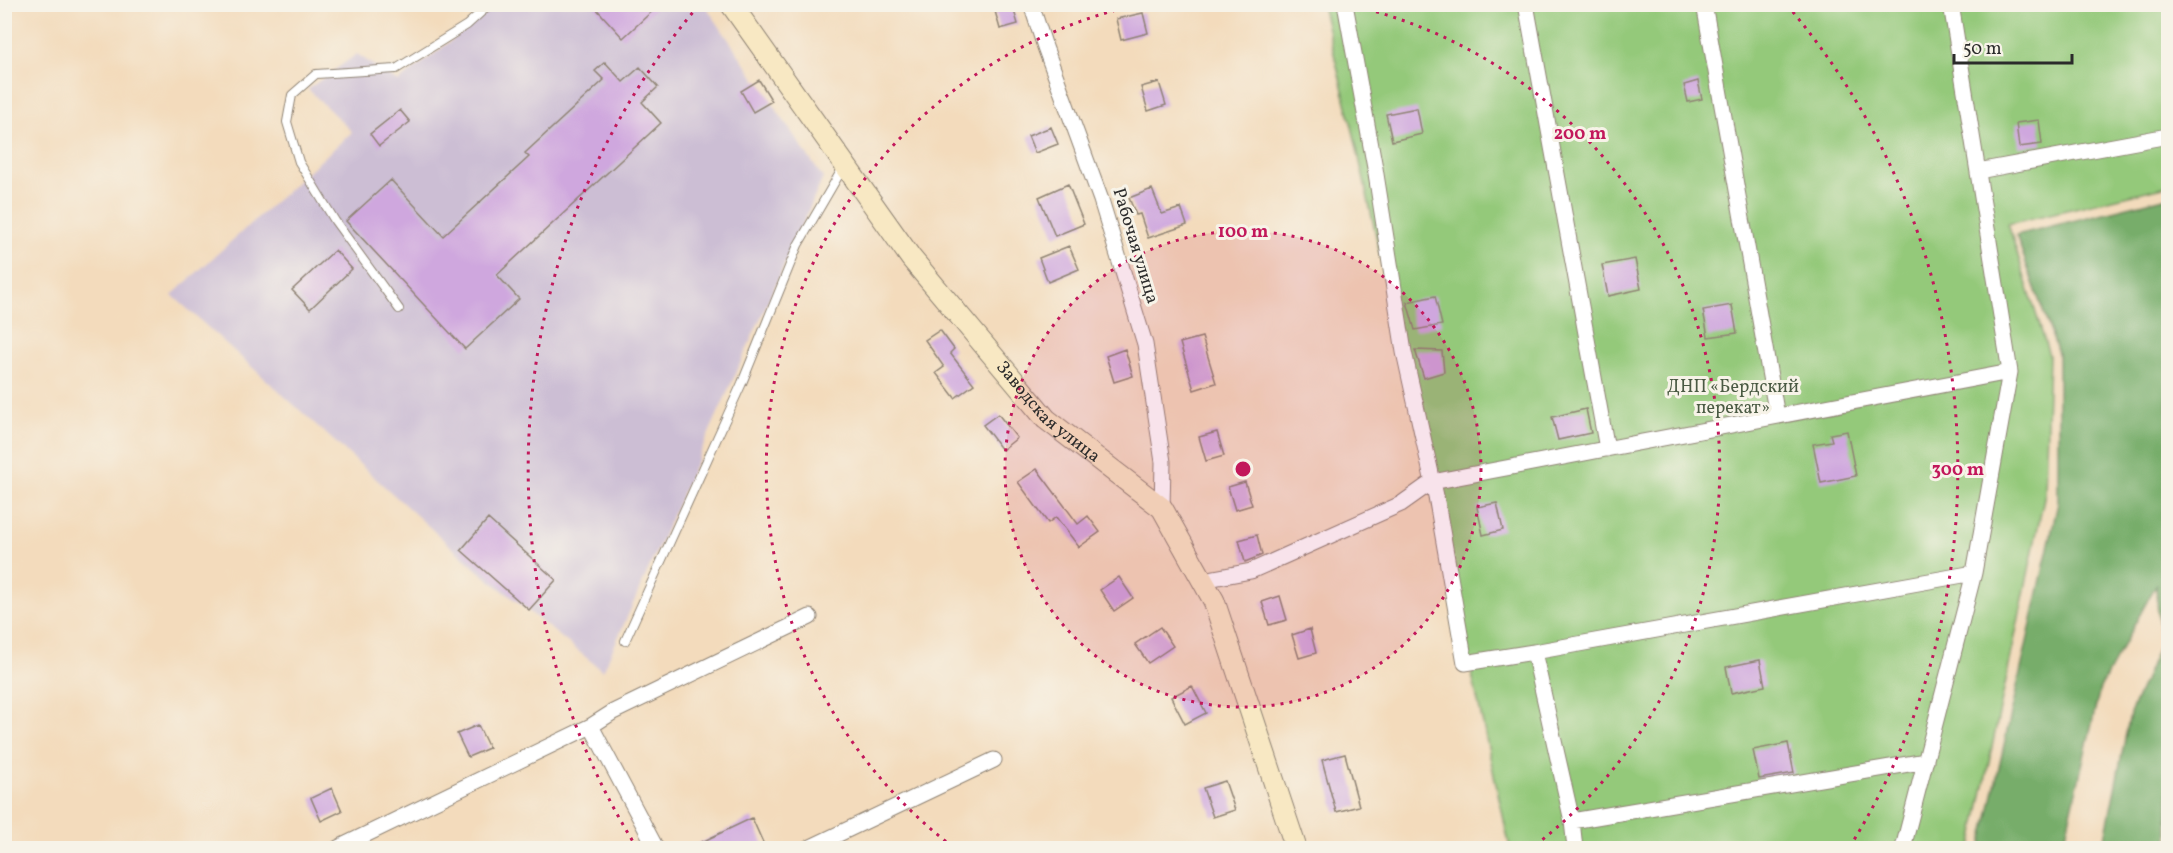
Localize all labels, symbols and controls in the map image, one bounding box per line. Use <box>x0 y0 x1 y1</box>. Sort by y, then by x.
scale bar <box>1954 27 2072 65</box>
text: 50 m <box>1963 37 2002 62</box>
text: 200 m <box>1554 122 1606 147</box>
street label: Рабочая улица <box>1106 185 1164 307</box>
text: 100 m <box>1218 220 1268 245</box>
street label: Заводская улица <box>990 356 1105 469</box>
park label: ДНП «Бердский перекат» <box>1667 375 1799 421</box>
text: 300 m <box>1932 458 1984 483</box>
centre of rings <box>1233 459 1253 479</box>

